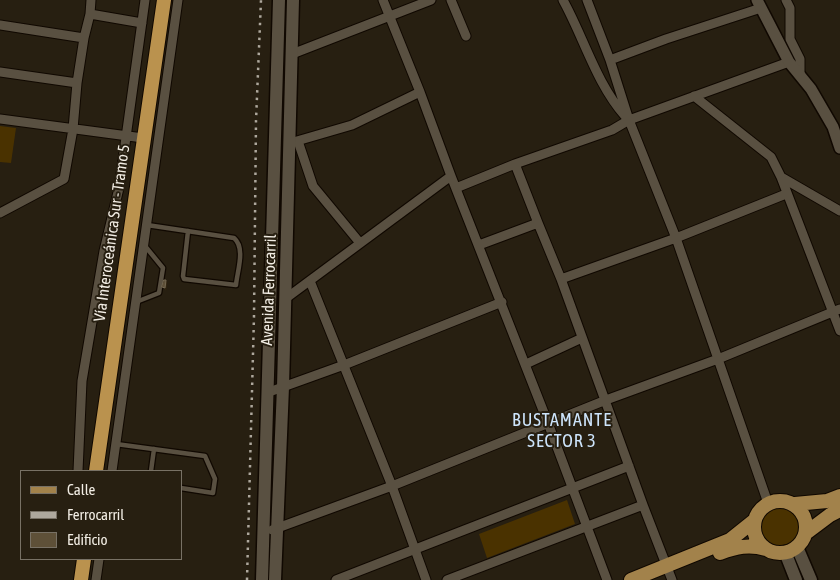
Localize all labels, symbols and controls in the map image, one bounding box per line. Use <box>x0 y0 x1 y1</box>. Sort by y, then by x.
street label: Vía Interoceánica Sur - Tramo 5 <box>90 143 134 323</box>
street label: Avenida Ferrocarril <box>257 234 281 346</box>
district label: BUSTAMANTE SECTOR 3 <box>511 409 613 452</box>
legend <box>20 470 182 560</box>
text: Calle <box>67 481 95 498</box>
text: Ferrocarril <box>67 506 124 523</box>
text: Edificio <box>67 531 108 548</box>

